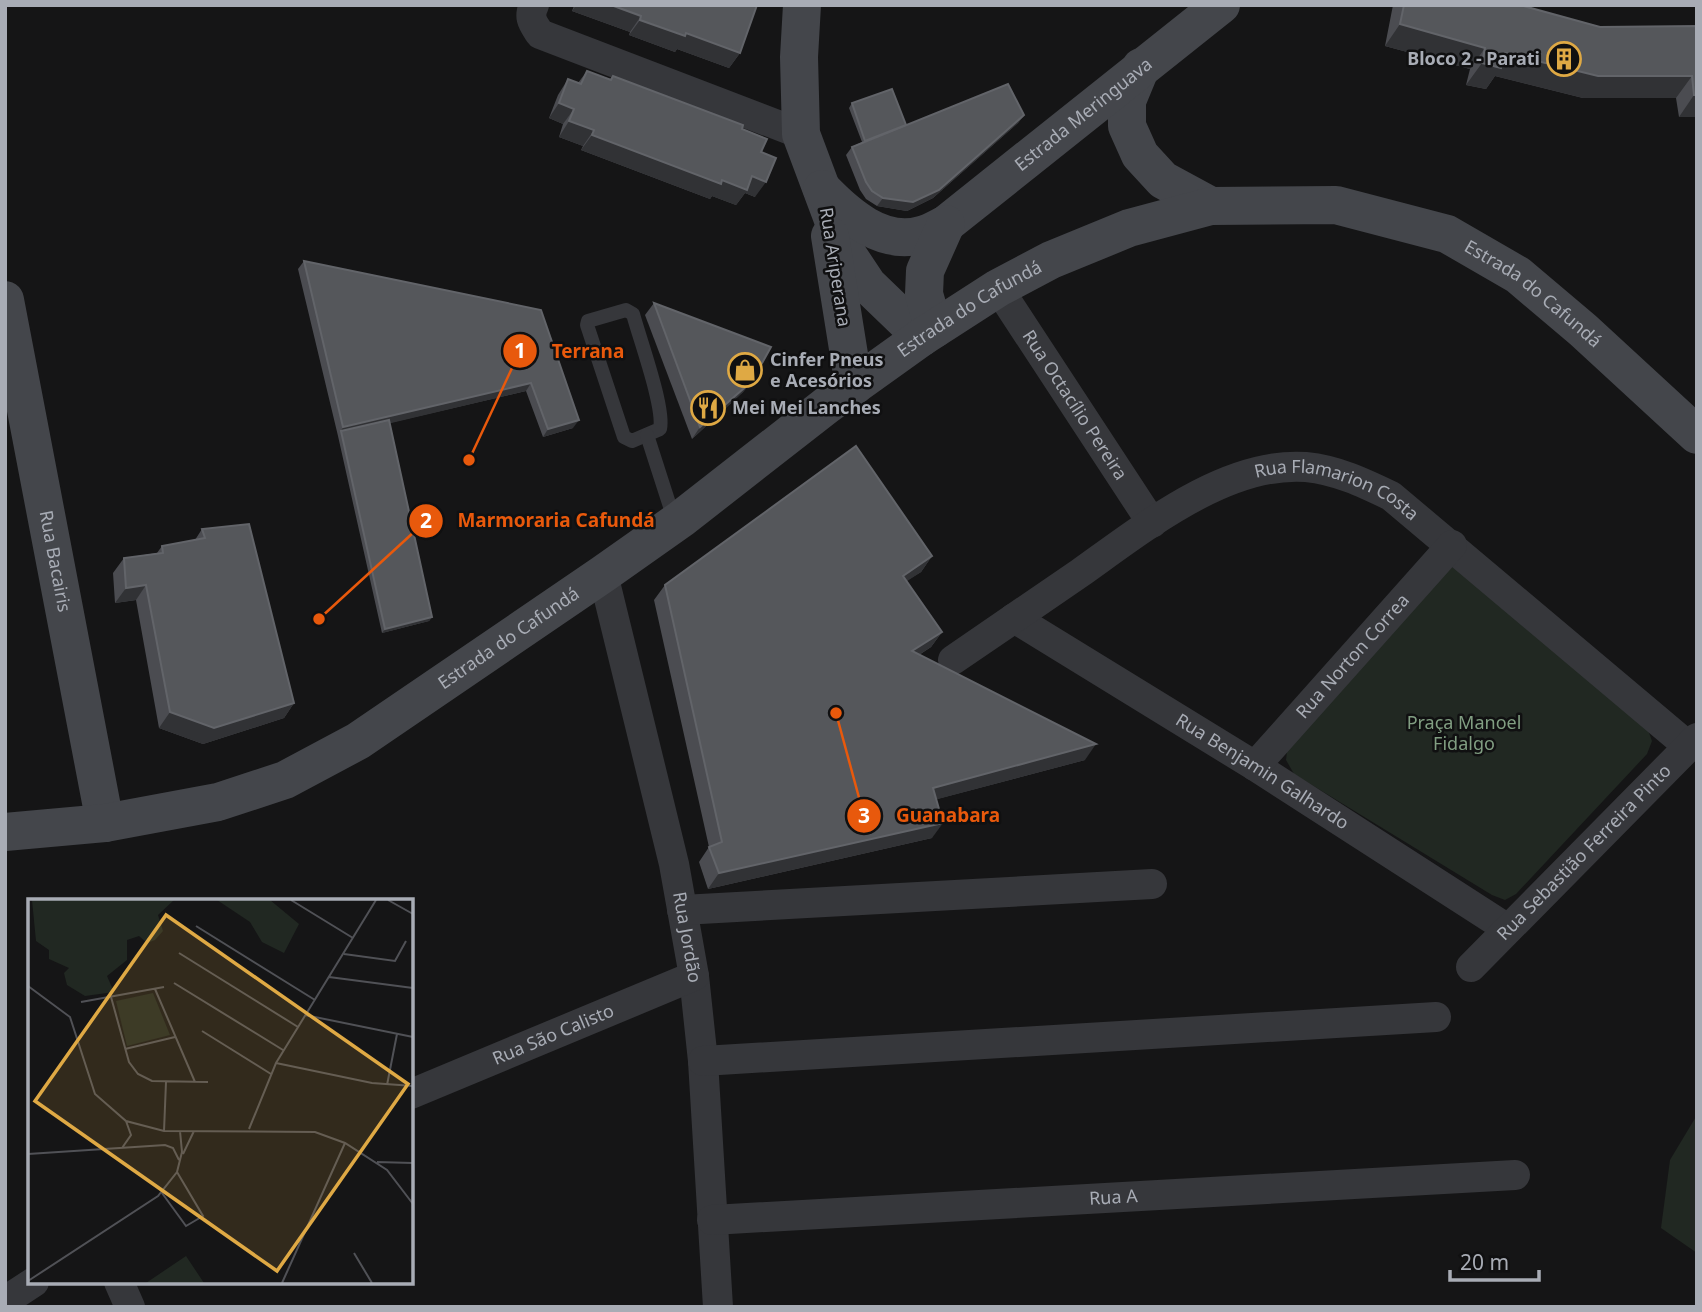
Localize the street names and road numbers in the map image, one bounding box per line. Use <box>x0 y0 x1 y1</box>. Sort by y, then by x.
street label: Estrada Meringuava <box>1009 52 1157 176</box>
street label: Rua Ariperana <box>815 206 857 328</box>
street label: Estrada do Cafundá <box>1461 234 1607 352</box>
street label: Estrada do Cafundá <box>892 254 1046 362</box>
street label: Rua Octacílio Pereira <box>1018 325 1134 484</box>
street label: Rua Flamarion Costa <box>1252 454 1424 525</box>
street label: Rua Bacairis <box>34 508 77 614</box>
street label: Estrada do Cafundá <box>433 581 583 694</box>
street label: Rua Norton Correa <box>1290 588 1414 723</box>
street label: Rua Benjamin Galhardo <box>1172 707 1354 834</box>
street label: Rua Sebastião Ferreira Pinto <box>1491 758 1676 945</box>
street label: Rua Jordão <box>668 890 708 984</box>
street label: Rua São Calisto <box>488 998 617 1070</box>
street label: Rua A <box>1088 1183 1139 1210</box>

